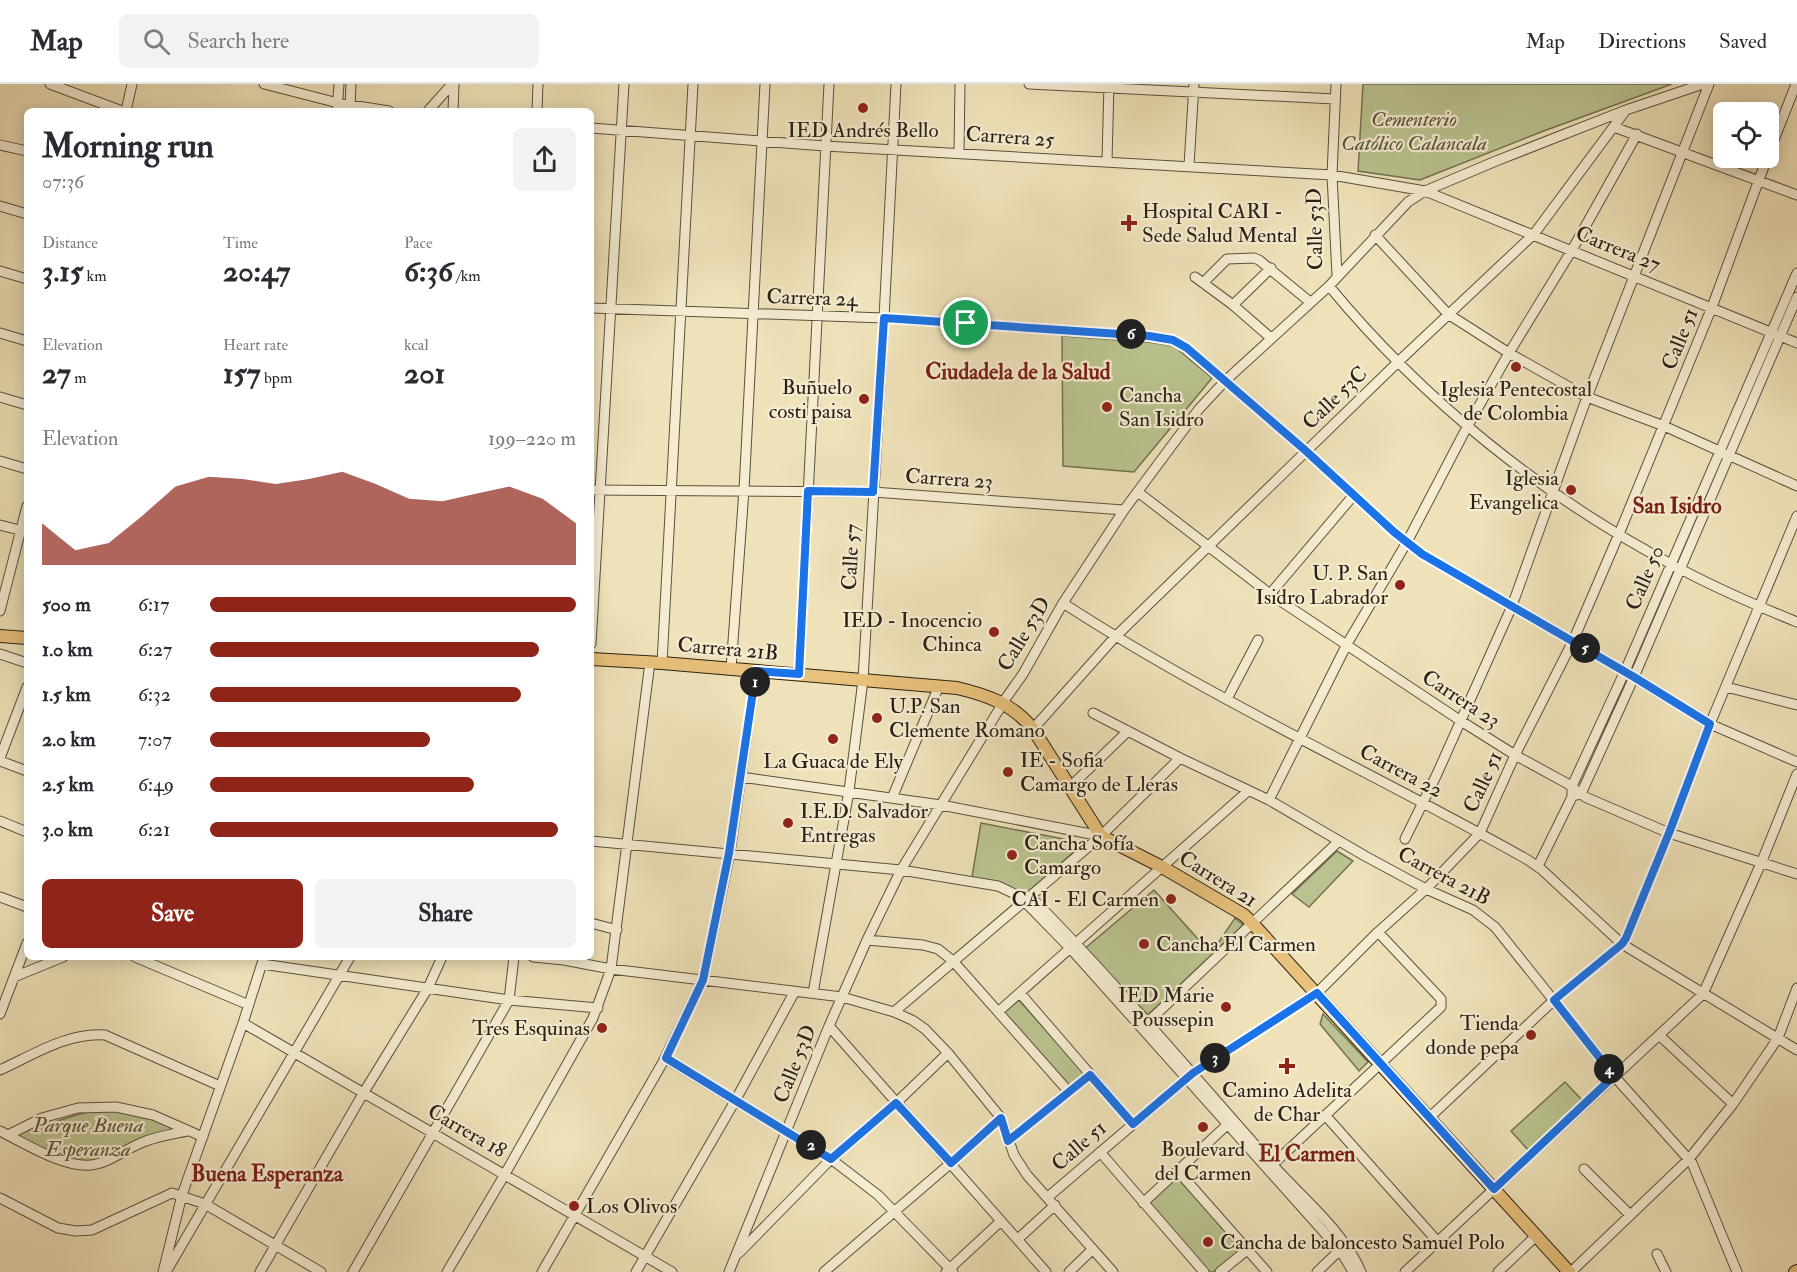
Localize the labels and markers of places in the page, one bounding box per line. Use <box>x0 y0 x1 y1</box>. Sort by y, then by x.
marker: IED Andrés Bello <box>856 101 870 115</box>
place label: IED Andrés Bello <box>787 117 939 144</box>
place label: Hospital CARI - Sede Salud Mental <box>1142 198 1298 249</box>
marker: Hospital CARI - Sede Salud Mental <box>1120 214 1138 232</box>
pin <box>940 297 991 348</box>
pin: 6 <box>1116 319 1146 349</box>
marker: Iglesia Pentecostal de Colombia <box>1509 360 1523 374</box>
place label: Buñuelo costi paisa <box>769 374 852 425</box>
place label: Iglesia Pentecostal de Colombia <box>1440 376 1593 427</box>
place label: Cancha San Isidro <box>1119 382 1204 433</box>
marker: Buñuelo costi paisa <box>857 392 871 406</box>
marker: Cancha San Isidro <box>1100 400 1114 414</box>
place label: Iglesia Evangelica <box>1469 465 1559 516</box>
marker: Iglesia Evangelica <box>1564 483 1578 497</box>
place label: U. P. San Isidro Labrador <box>1255 560 1388 611</box>
marker: U. P. San Isidro Labrador <box>1393 578 1407 592</box>
place label: IED - Inocencio Chinca <box>842 607 982 658</box>
marker: IED - Inocencio Chinca <box>987 625 1001 639</box>
pin: 5 <box>1570 633 1600 663</box>
pin: 1 <box>740 667 770 697</box>
place label: U.P. San Clemente Romano <box>889 693 1045 744</box>
marker: U.P. San Clemente Romano <box>870 711 884 725</box>
marker: La Guaca de Ely <box>826 732 840 746</box>
place label: IE - Sofia Camargo de Lleras <box>1020 747 1178 798</box>
place label: La Guaca de Ely <box>763 748 904 775</box>
marker: IE - Sofia Camargo de Lleras <box>1001 765 1015 779</box>
place label: I.E.D. Salvador Entregas <box>800 798 928 849</box>
marker: I.E.D. Salvador Entregas <box>781 816 795 830</box>
place label: Cancha Sofía Camargo <box>1024 830 1134 881</box>
marker: Cancha Sofía Camargo <box>1005 848 1019 862</box>
place label: CAI - El Carmen <box>1012 886 1159 913</box>
marker: CAI - El Carmen <box>1164 892 1178 906</box>
place label: Cancha El Carmen <box>1156 931 1316 958</box>
marker: Cancha El Carmen <box>1137 937 1151 951</box>
place label: IED Marie Poussepin <box>1118 982 1214 1033</box>
marker: IED Marie Poussepin <box>1219 1000 1233 1014</box>
place label: Tienda donde pepa <box>1426 1010 1519 1061</box>
place label: Tres Esquinas <box>472 1015 590 1042</box>
marker: Tres Esquinas <box>595 1021 609 1035</box>
marker: Tienda donde pepa <box>1524 1028 1538 1042</box>
pin: 3 <box>1200 1043 1230 1073</box>
pin: 4 <box>1594 1054 1624 1084</box>
marker: Camino Adelita de Char <box>1278 1057 1296 1075</box>
place label: Camino Adelita de Char <box>1222 1077 1352 1128</box>
marker: Boulevard del Carmen <box>1196 1120 1210 1134</box>
pin: 2 <box>796 1130 826 1160</box>
place label: Boulevard del Carmen <box>1155 1136 1251 1187</box>
place label: Los Olivos <box>586 1193 677 1220</box>
marker: Los Olivos <box>567 1199 581 1213</box>
place label: Cancha de baloncesto Samuel Polo <box>1220 1229 1505 1256</box>
marker: Cancha de baloncesto Samuel Polo <box>1201 1235 1215 1249</box>

